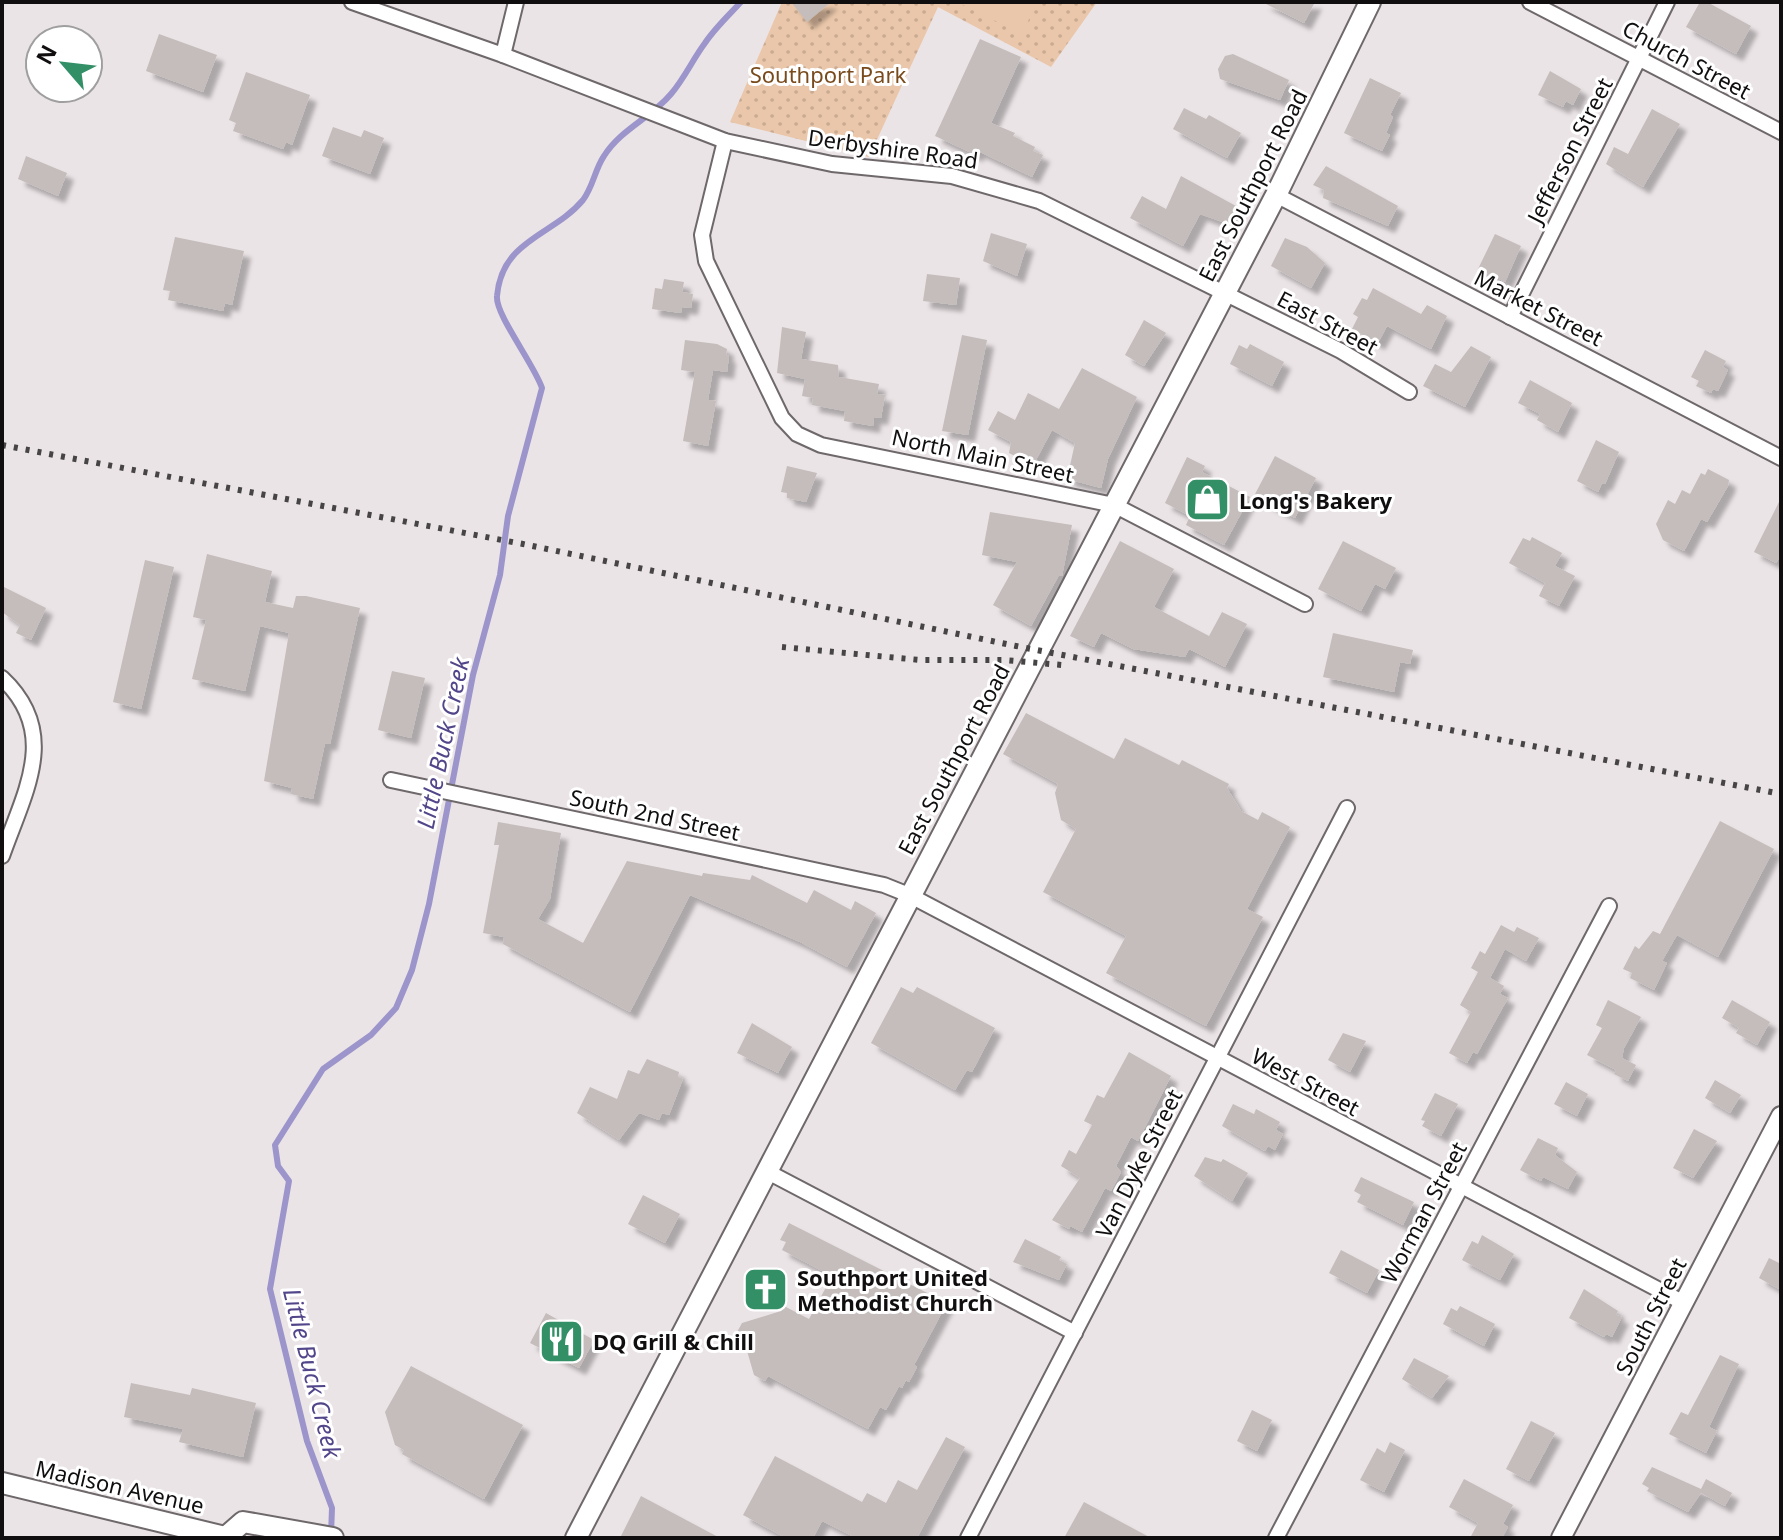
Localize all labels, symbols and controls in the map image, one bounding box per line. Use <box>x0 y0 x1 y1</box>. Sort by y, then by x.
street label: Church Street <box>1618 13 1756 105</box>
north arrow <box>24 24 104 104</box>
text: N <box>28 39 63 69</box>
park label: Southport Park <box>750 59 907 89</box>
street label: Jefferson Street <box>1518 72 1619 230</box>
street label: East Southport Road <box>1191 84 1313 286</box>
street label: Derbyshire Road <box>806 121 980 175</box>
street label: Market Street <box>1470 262 1609 352</box>
street label: East Street <box>1272 283 1384 361</box>
street label: North Main Street <box>889 421 1077 489</box>
shop icon: Long's Bakery <box>1184 476 1232 524</box>
place label: Long's Bakery <box>1239 485 1393 515</box>
water label: Little Buck Creek <box>408 653 476 832</box>
street label: East Southport Road <box>890 658 1016 860</box>
street label: South 2nd Street <box>567 781 743 847</box>
street label: West Street <box>1247 1040 1365 1122</box>
street label: Van Dyke Street <box>1088 1084 1188 1242</box>
street label: Worman Street <box>1373 1136 1473 1288</box>
street label: South Street <box>1608 1252 1692 1380</box>
place label: Southport United Methodist Church <box>797 1262 993 1317</box>
church icon: Southport United Methodist Church <box>742 1266 790 1314</box>
water label: Little Buck Creek <box>276 1284 350 1463</box>
restaurant icon: DQ Grill & Chill <box>538 1317 586 1365</box>
place label: DQ Grill & Chill <box>593 1326 754 1356</box>
street label: Madison Avenue <box>33 1452 207 1520</box>

